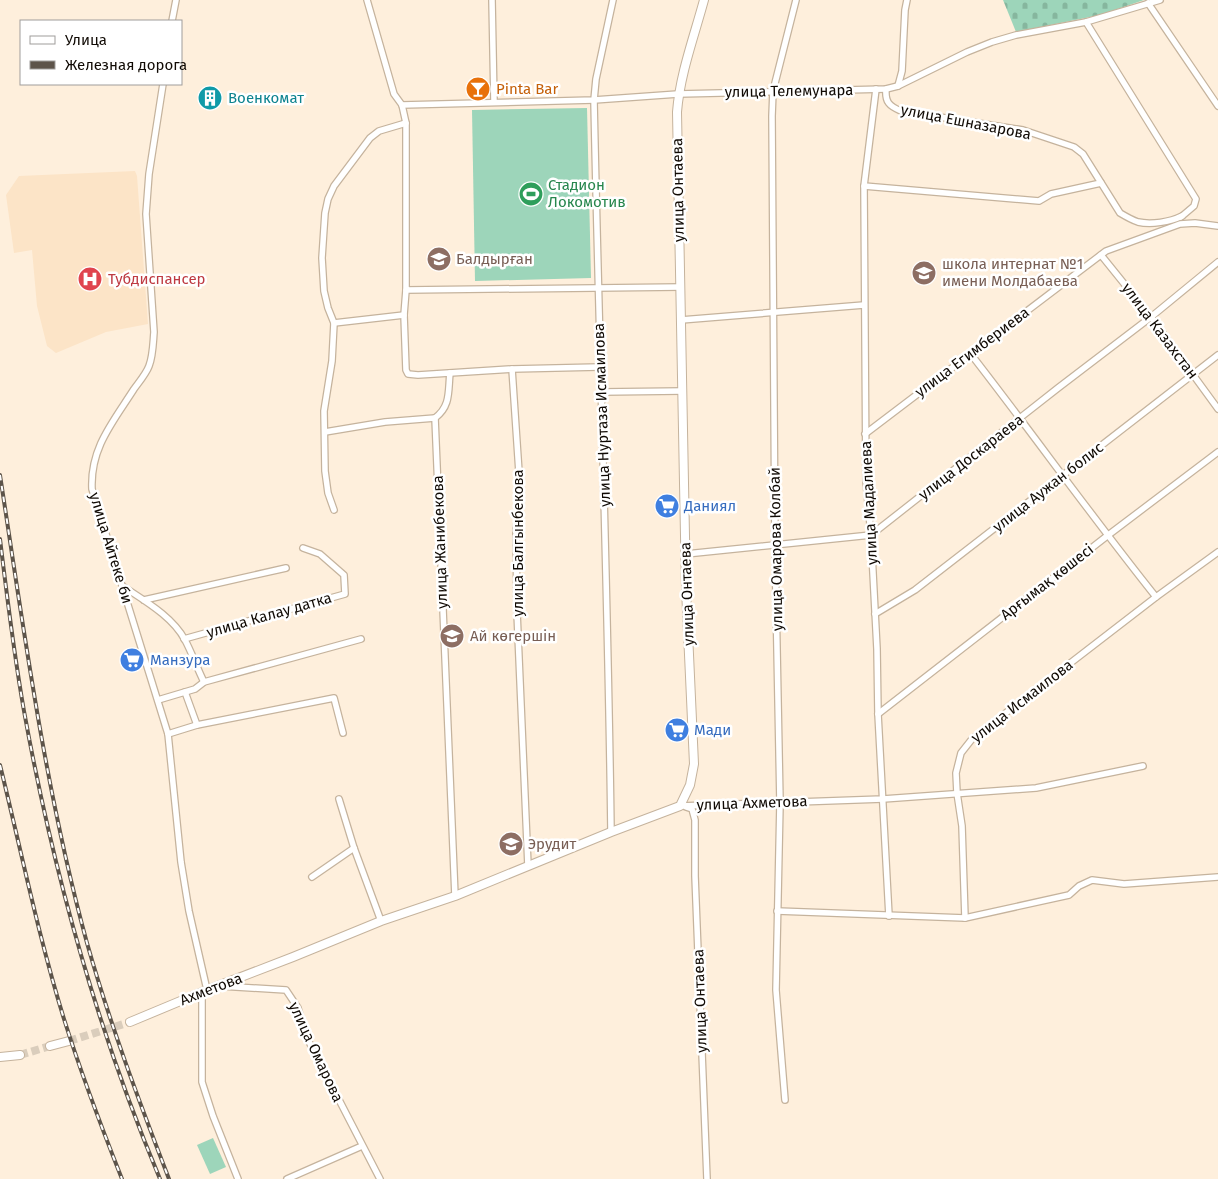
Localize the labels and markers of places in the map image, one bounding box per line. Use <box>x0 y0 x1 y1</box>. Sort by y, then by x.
bar icon: Pinta Bar <box>465 76 491 102</box>
place label: Pinta Bar <box>496 80 558 98</box>
building icon: Военкомат <box>197 85 223 111</box>
place label: Военкомат <box>228 89 304 107</box>
place label: Стадион Локомотив <box>548 176 626 211</box>
sports icon: Стадион Локомотив <box>518 181 544 207</box>
school or university icon: Балдырған <box>426 246 452 272</box>
place label: Балдырған <box>456 250 533 268</box>
place label: школа интернат №1 имени Молдабаева <box>942 255 1083 290</box>
school or university icon: школа интернат №1 имени Молдабаева <box>911 260 937 286</box>
hospital icon: Тубдиспансер <box>77 266 103 292</box>
place label: Тубдиспансер <box>108 270 205 288</box>
supermarket icon: Даниял <box>654 493 680 519</box>
place label: Даниял <box>683 497 736 515</box>
school or university icon: Ай көгершін <box>439 623 465 649</box>
place label: Ай көгершін <box>470 627 556 645</box>
supermarket icon: Манзура <box>119 647 145 673</box>
place label: Манзура <box>150 651 210 669</box>
supermarket icon: Мади <box>664 717 690 743</box>
place label: Мади <box>694 721 731 739</box>
school or university icon: Эрудит <box>498 831 524 857</box>
place label: Эрудит <box>528 835 576 853</box>

